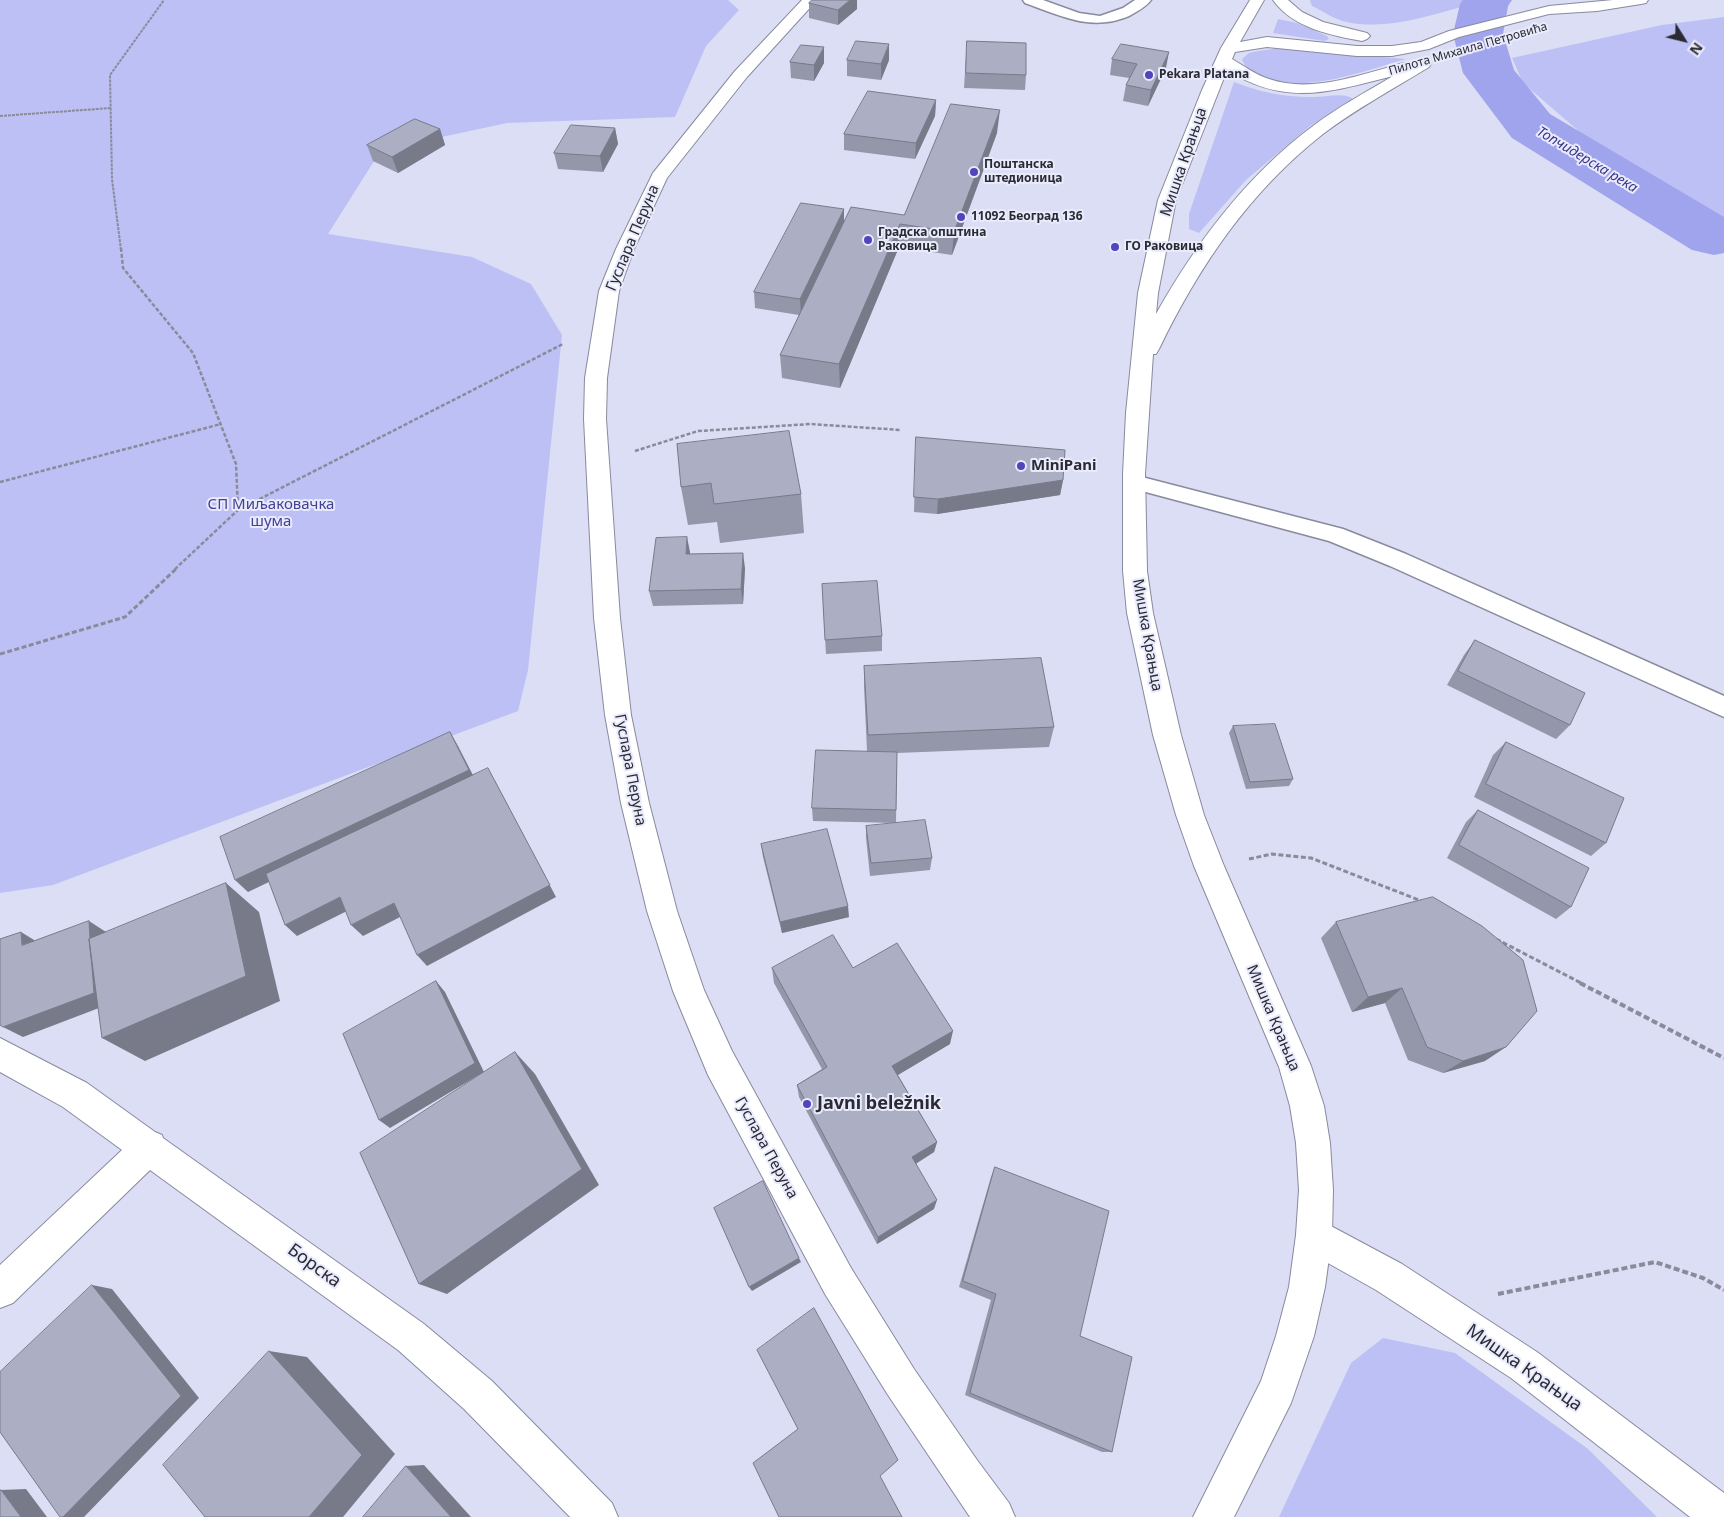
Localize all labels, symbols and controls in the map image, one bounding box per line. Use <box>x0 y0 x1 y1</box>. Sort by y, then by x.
north arrow <box>1659 15 1709 65</box>
street label: Пилота Михаила Петровића <box>1387 19 1549 79</box>
text: N <box>1686 39 1708 59</box>
place label: Pekara Platana <box>1159 68 1249 82</box>
marker: Pekara Platana <box>1143 69 1155 81</box>
street label: Мишка Крањца <box>1157 105 1211 219</box>
water label: Топчидерска река <box>1534 123 1640 197</box>
place label: Поштанска штедионица <box>984 158 1062 186</box>
marker: Поштанска штедионица <box>968 166 980 178</box>
street label: Гуслара Перуна <box>603 182 663 294</box>
place label: 11092 Београд 136 <box>971 210 1083 224</box>
marker: 11092 Београд 136 <box>955 211 967 223</box>
place label: Градска општина Раковица <box>878 226 986 254</box>
marker: Градска општина Раковица <box>862 234 874 246</box>
place label: ГО Раковица <box>1125 240 1203 254</box>
marker: ГО Раковица <box>1109 241 1121 253</box>
place label: MiniPani <box>1031 457 1096 475</box>
marker: MiniPani <box>1015 460 1027 472</box>
park label: СП Миљаковачка шума <box>208 496 334 531</box>
street label: Мишка Крањца <box>1128 577 1166 693</box>
street label: Гуслара Перуна <box>610 713 650 827</box>
street label: Мишка Крањца <box>1242 962 1304 1074</box>
place label: Javni beležnik <box>817 1093 941 1115</box>
street label: Гуслара Перуна <box>731 1094 801 1202</box>
marker: Javni beležnik <box>801 1098 813 1110</box>
street label: Борска <box>283 1239 345 1293</box>
street label: Мишка Крањца <box>1462 1320 1586 1416</box>

